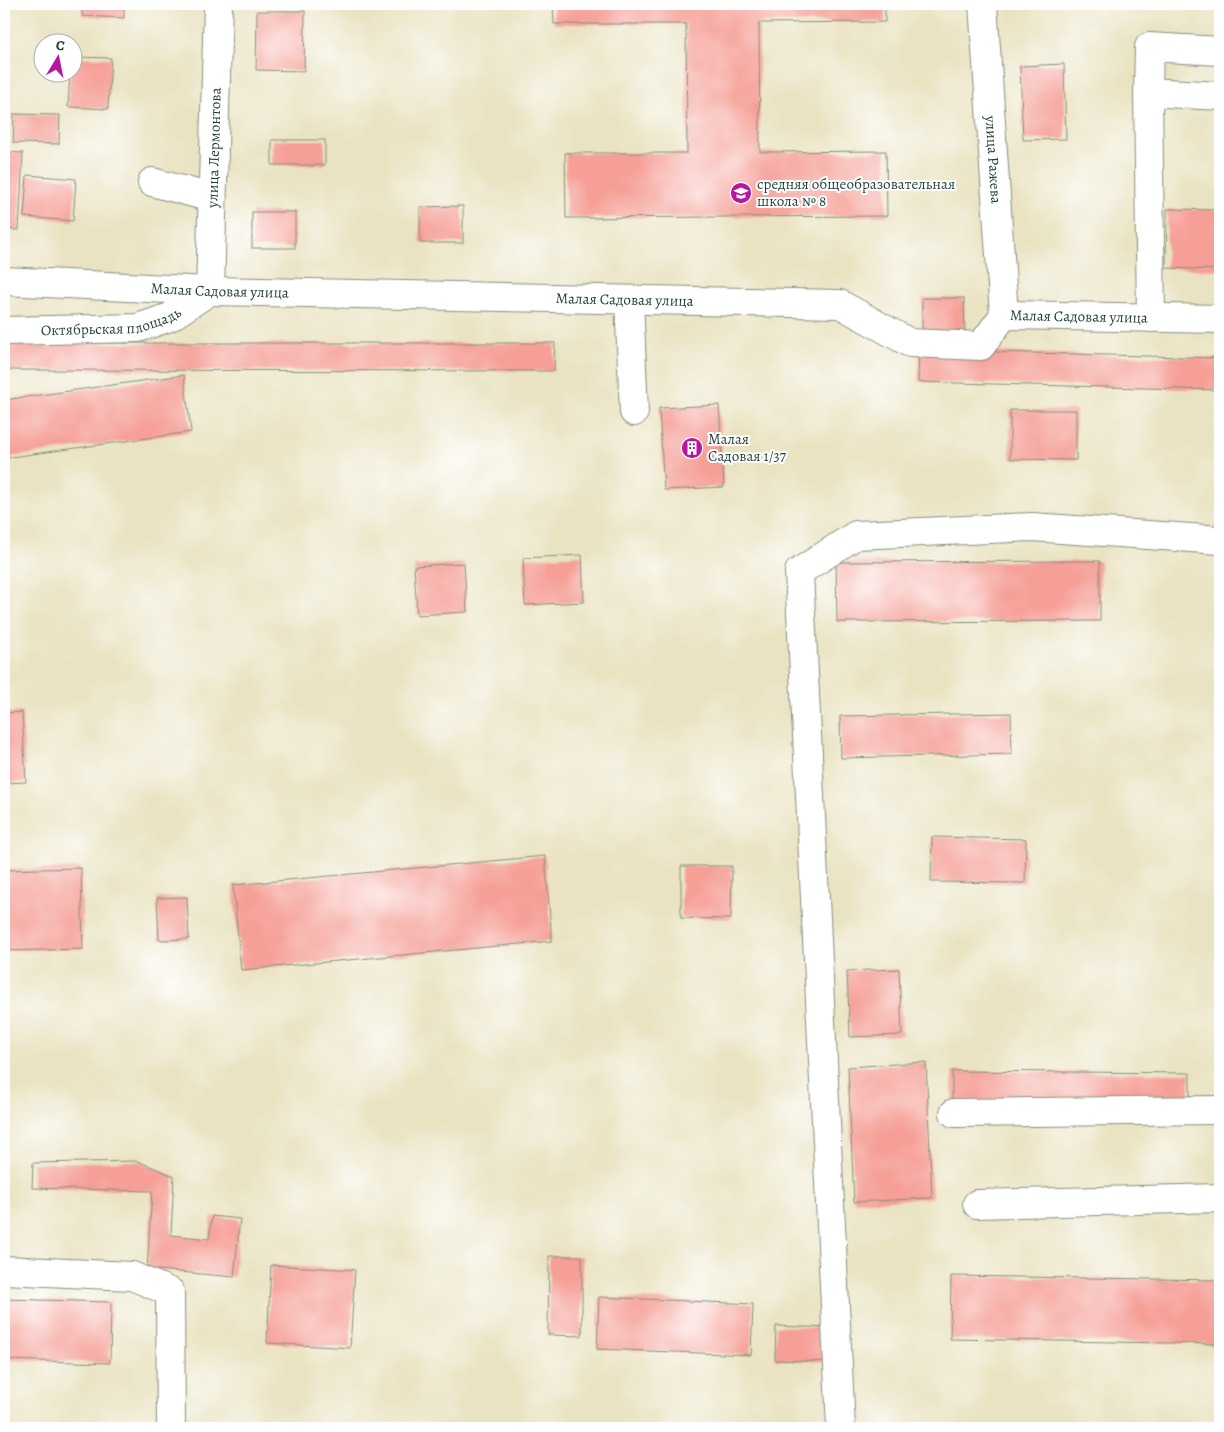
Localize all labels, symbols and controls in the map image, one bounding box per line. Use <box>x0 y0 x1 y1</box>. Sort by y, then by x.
north arrow <box>32 32 82 82</box>
text: С <box>54 36 66 56</box>
street label: улица Лермонтова <box>202 87 226 209</box>
street label: улица Ражева <box>980 114 1006 204</box>
place label: средняя общеобразовательная школа № 8 <box>757 174 955 211</box>
school or university icon: средняя общеобразовательная школа № 8 <box>729 181 753 205</box>
street label: Малая Садовая улица <box>150 278 289 303</box>
street label: Малая Садовая улица <box>555 288 694 311</box>
street label: Октябрьская площадь <box>41 302 185 340</box>
street label: Малая Садовая улица <box>1010 305 1148 328</box>
place label: Малая Садовая 1/37 <box>708 429 787 466</box>
building icon: Малая Садовая 1/37 <box>680 436 704 460</box>

